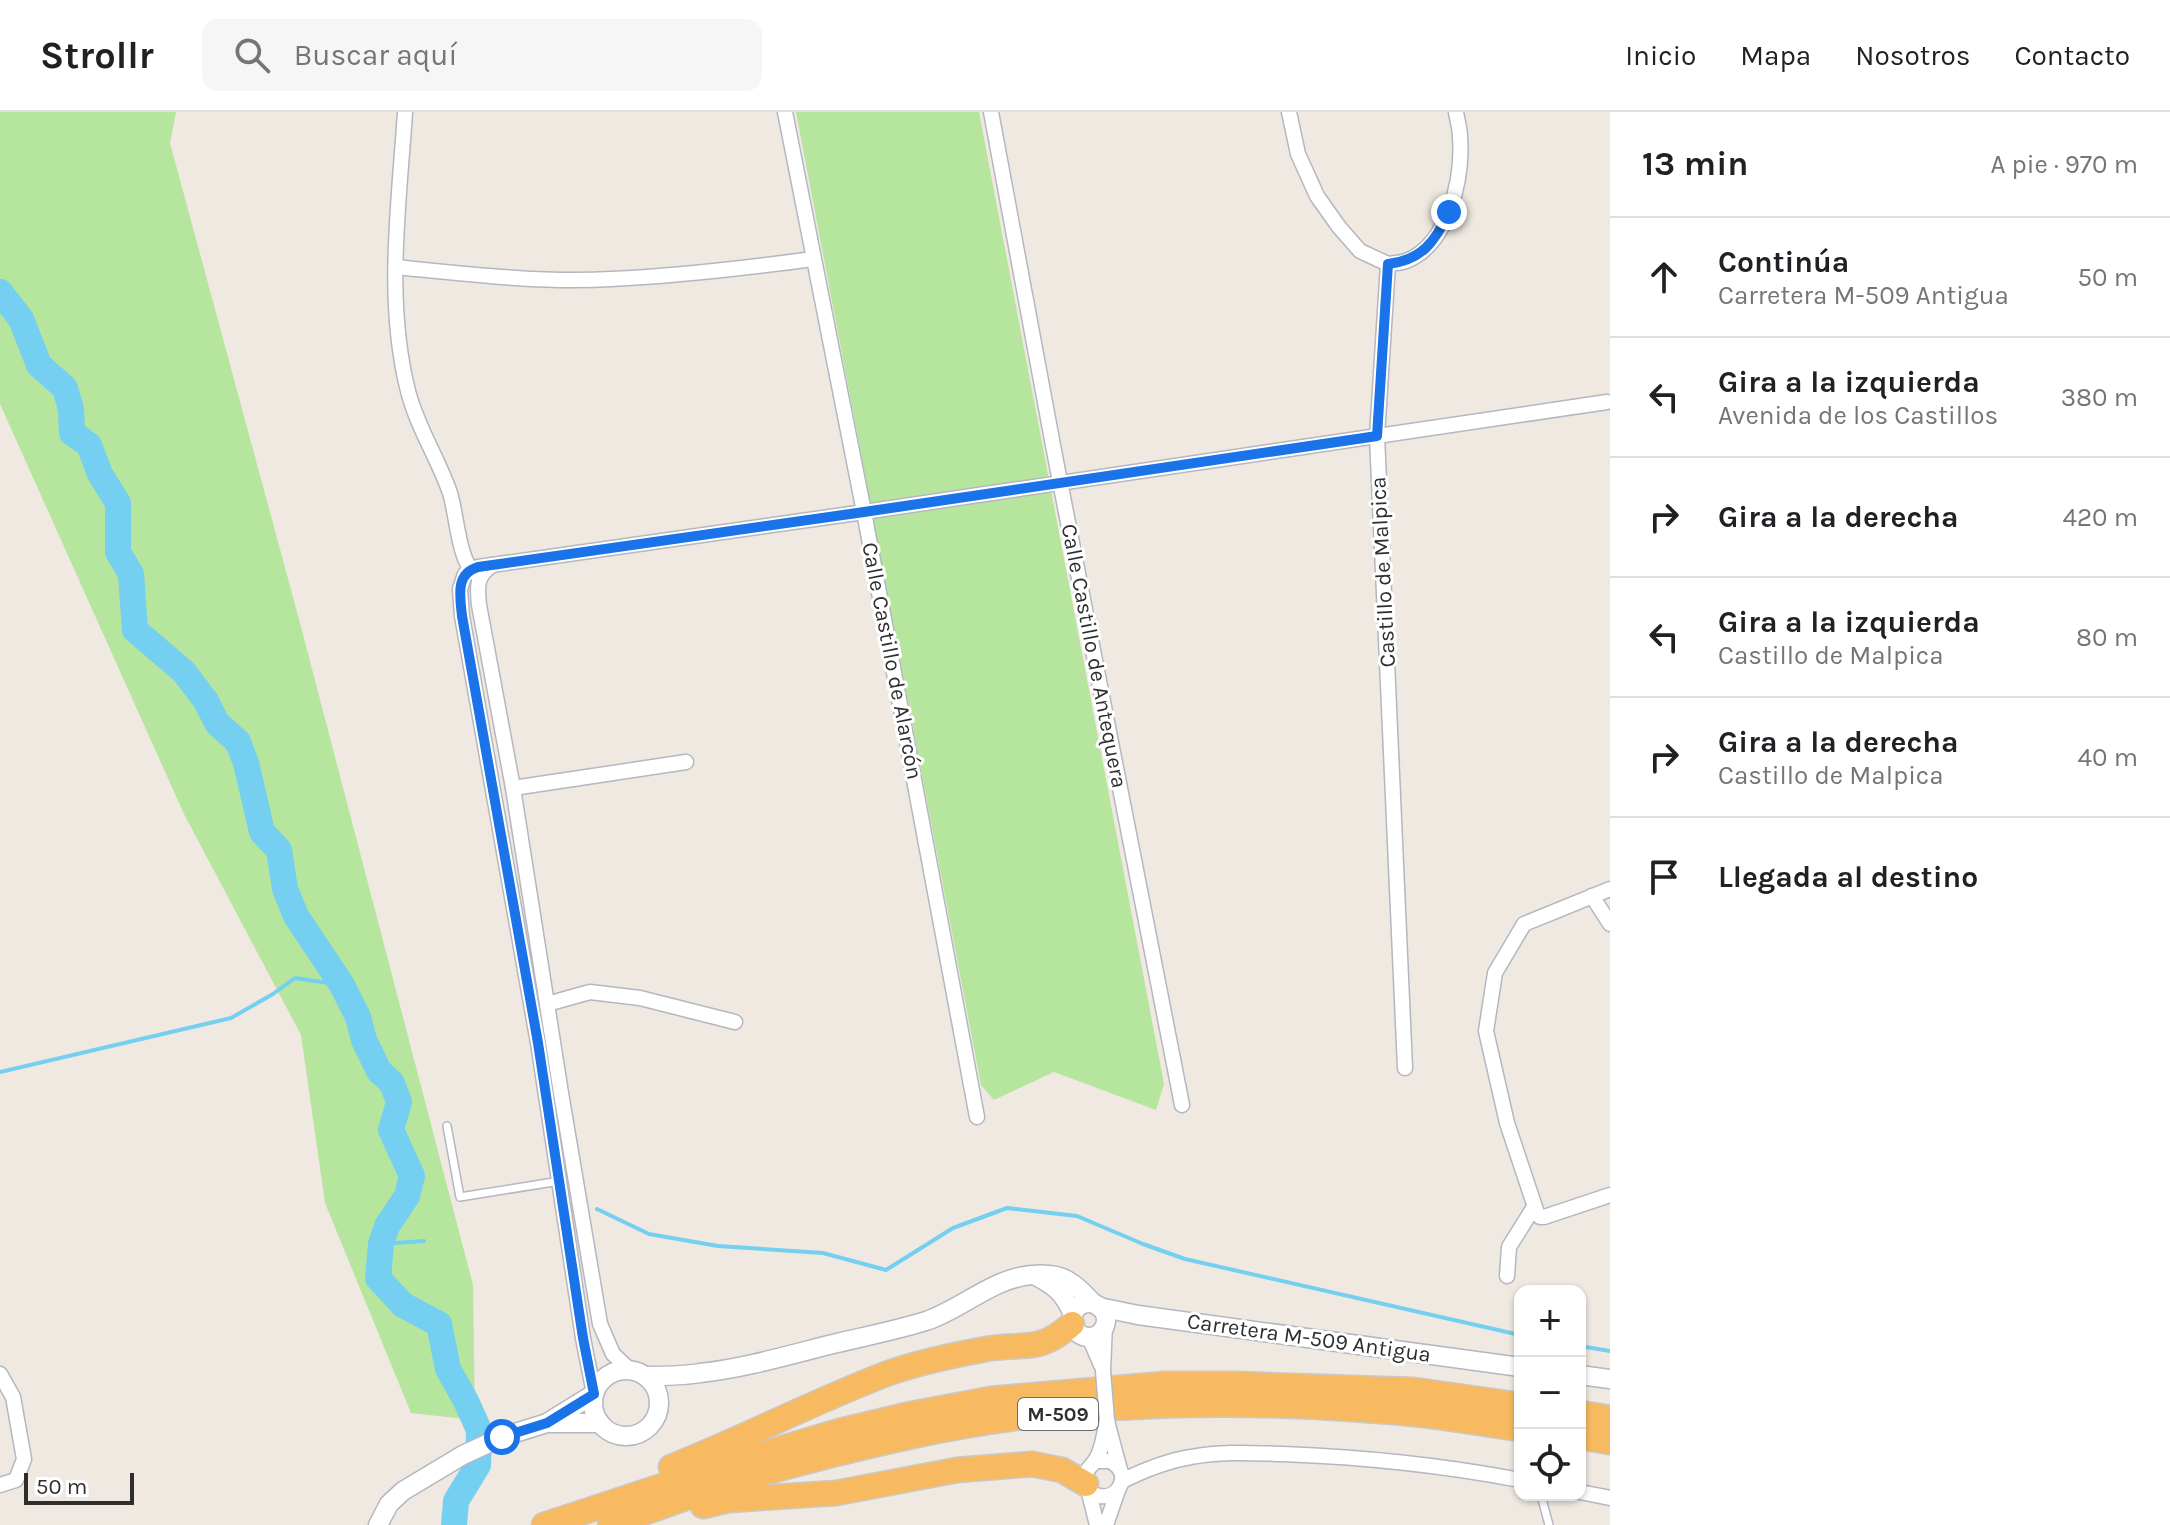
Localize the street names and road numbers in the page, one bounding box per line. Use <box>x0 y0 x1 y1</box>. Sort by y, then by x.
street label: Castillo de Malpica <box>1365 476 1401 668</box>
street label: Calle Castillo de Antequera <box>1056 522 1132 790</box>
street label: Calle Castillo de Alarcón <box>856 540 928 782</box>
street label: Carretera M-509 Antigua <box>1185 1308 1433 1368</box>
road number: M-509 <box>1018 1398 1098 1430</box>

